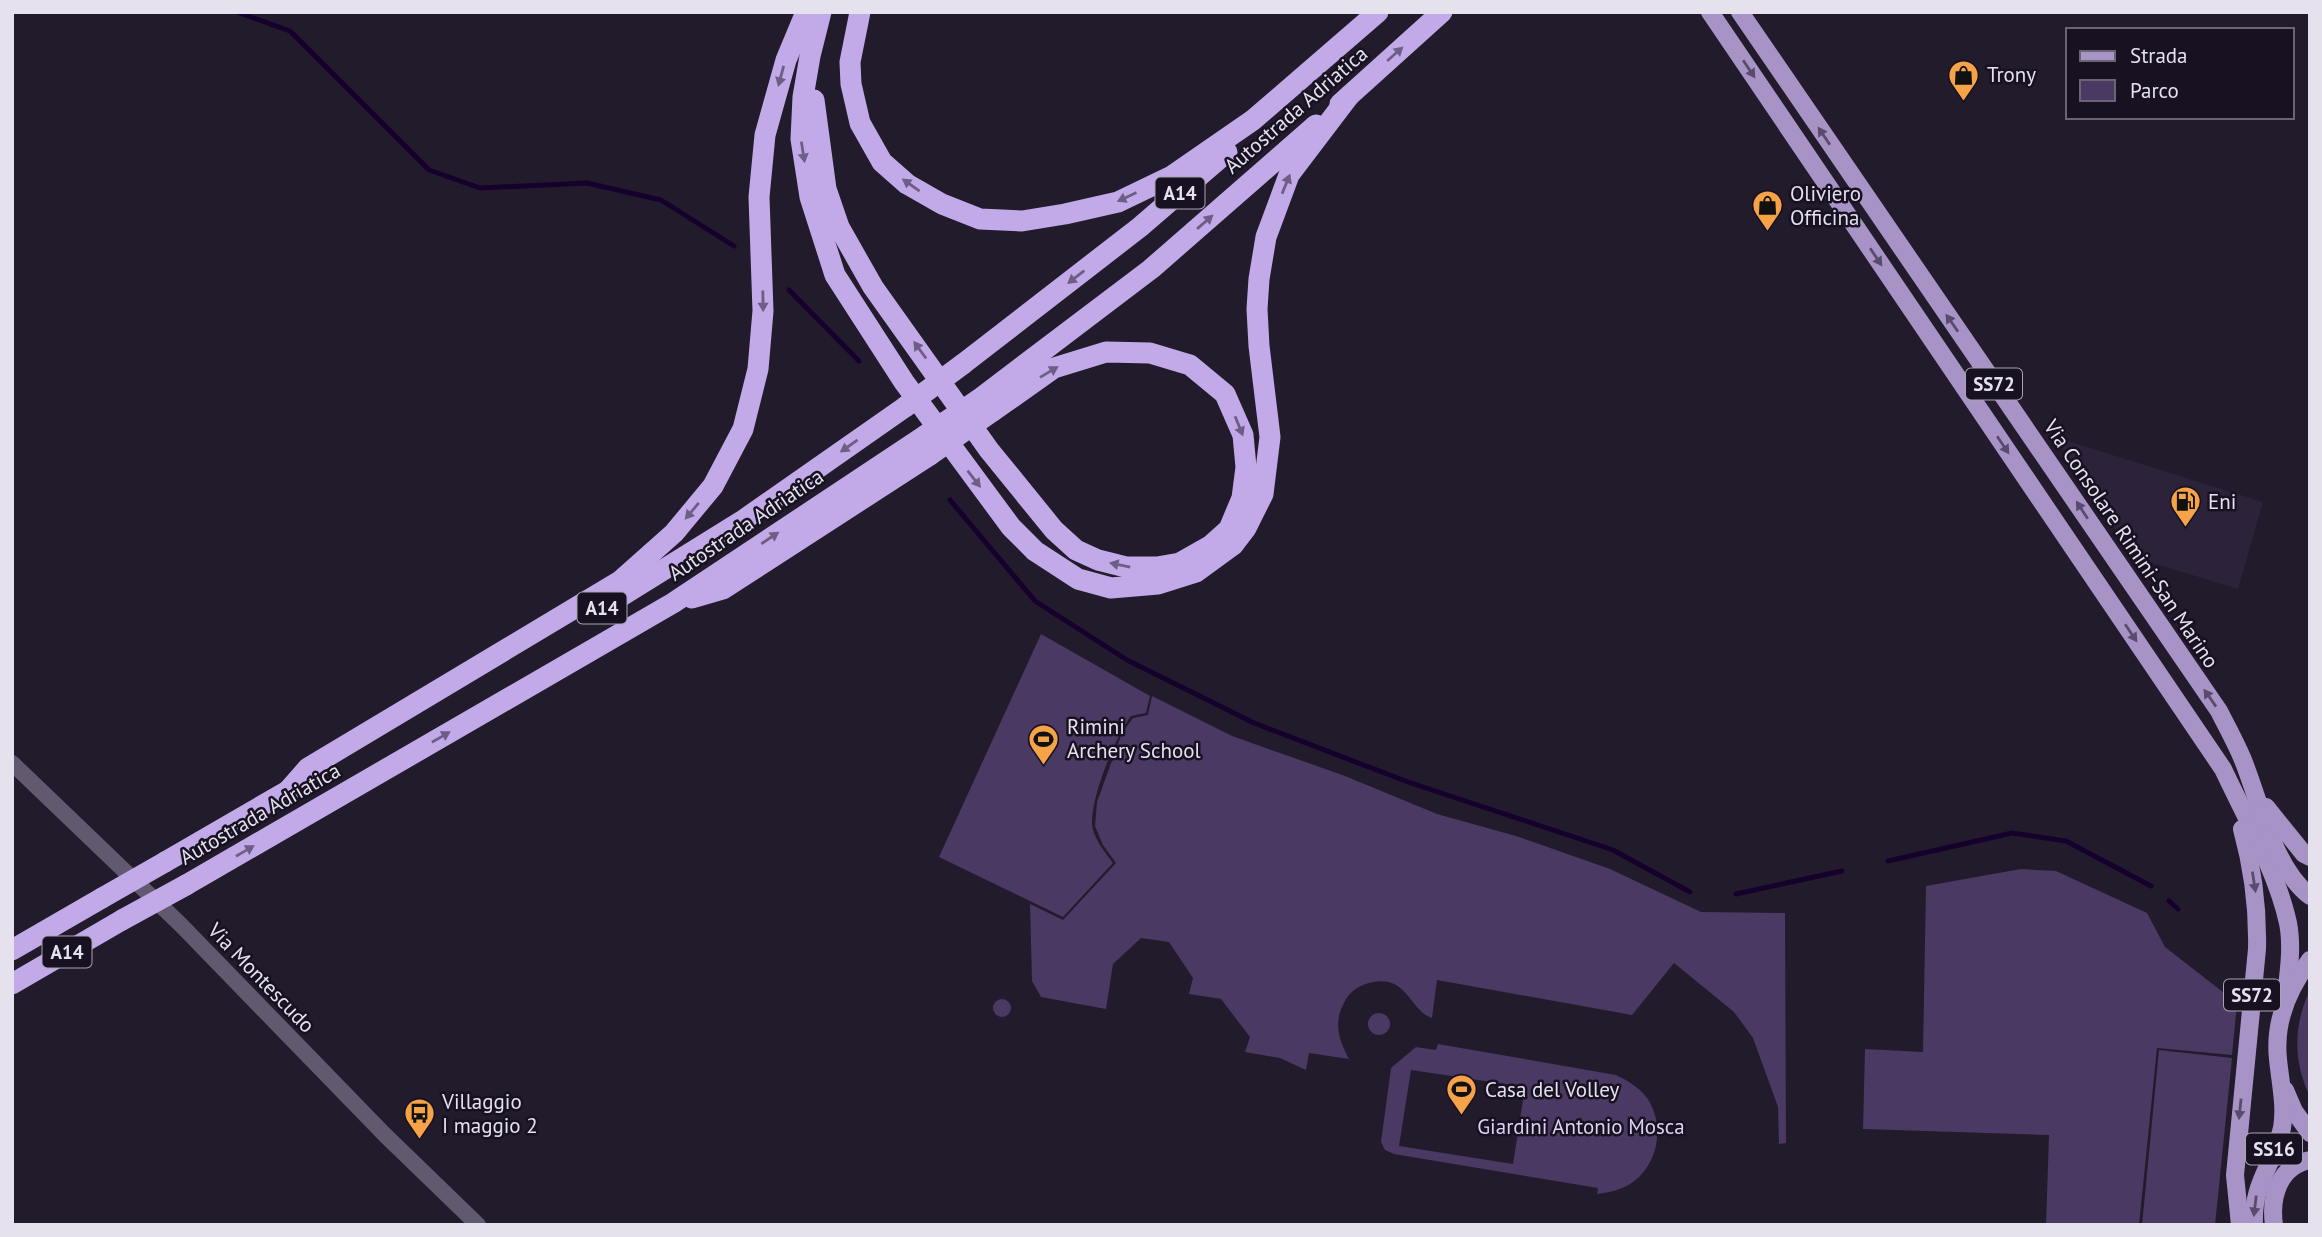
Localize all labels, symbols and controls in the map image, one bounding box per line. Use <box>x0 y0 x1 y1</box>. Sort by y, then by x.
legend <box>2066 28 2294 119</box>
street label: Autostrada Adriatica <box>1218 40 1373 179</box>
text: Strada <box>2130 42 2188 69</box>
one-way arrow <box>1387 47 1404 62</box>
shop icon: Trony <box>1947 58 1981 102</box>
one-way arrow <box>1742 60 1756 78</box>
place label: Trony <box>1987 61 2036 88</box>
one-way arrow <box>776 66 786 87</box>
text: Parco <box>2130 77 2179 104</box>
one-way arrow <box>1817 126 1830 146</box>
one-way arrow <box>798 141 809 163</box>
one-way arrow <box>1281 173 1292 194</box>
road number: A14 <box>1156 178 1204 209</box>
one-way arrow <box>901 179 921 192</box>
place label: Oliviero Officina <box>1790 180 1861 231</box>
shop icon: Oliviero Officina <box>1750 189 1784 233</box>
one-way arrow <box>1117 191 1137 203</box>
one-way arrow <box>1196 214 1214 230</box>
one-way arrow <box>1869 248 1883 266</box>
one-way arrow <box>1067 269 1085 283</box>
one-way arrow <box>757 290 769 312</box>
one-way arrow <box>1945 314 1959 332</box>
one-way arrow <box>913 341 927 359</box>
one-way arrow <box>1040 366 1059 378</box>
road number: SS72 <box>1966 368 2022 400</box>
street label: Via Consolare Rimini-San Marino <box>2037 413 2225 673</box>
one-way arrow <box>1234 416 1245 437</box>
one-way arrow <box>1996 436 2010 454</box>
one-way arrow <box>840 439 858 453</box>
street label: Autostrada Adriatica <box>663 463 828 586</box>
one-way arrow <box>967 469 982 487</box>
fuel station icon: Eni <box>2168 485 2202 529</box>
place label: Eni <box>2208 488 2236 515</box>
one-way arrow <box>2075 501 2089 519</box>
one-way arrow <box>684 502 699 520</box>
one-way arrow <box>761 531 779 545</box>
one-way arrow <box>1109 559 1131 570</box>
road number: A14 <box>578 593 626 624</box>
one-way arrow <box>2124 624 2137 643</box>
one-way arrow <box>2203 689 2217 707</box>
place label: Rimini Archery School <box>1067 713 1201 764</box>
sports icon: Rimini Archery School <box>1027 722 1061 766</box>
one-way arrow <box>432 731 451 743</box>
street label: Autostrada Adriatica <box>174 757 345 871</box>
one-way arrow <box>235 845 254 857</box>
one-way arrow <box>2249 871 2260 893</box>
street label: Via Montescudo <box>201 916 321 1038</box>
road number: A14 <box>42 936 92 968</box>
road number: SS72 <box>2224 979 2280 1010</box>
sports icon: Casa del Volley <box>1445 1073 1479 1117</box>
place label: Casa del Volley <box>1485 1076 1619 1103</box>
place label: Villaggio I maggio 2 <box>441 1088 538 1139</box>
bus stop icon: Villaggio I maggio 2 <box>402 1097 436 1141</box>
one-way arrow <box>2235 1098 2246 1120</box>
park label: Giardini Antonio Mosca <box>1477 1113 1685 1140</box>
road number: SS16 <box>2246 1134 2302 1164</box>
one-way arrow <box>2249 1195 2260 1217</box>

